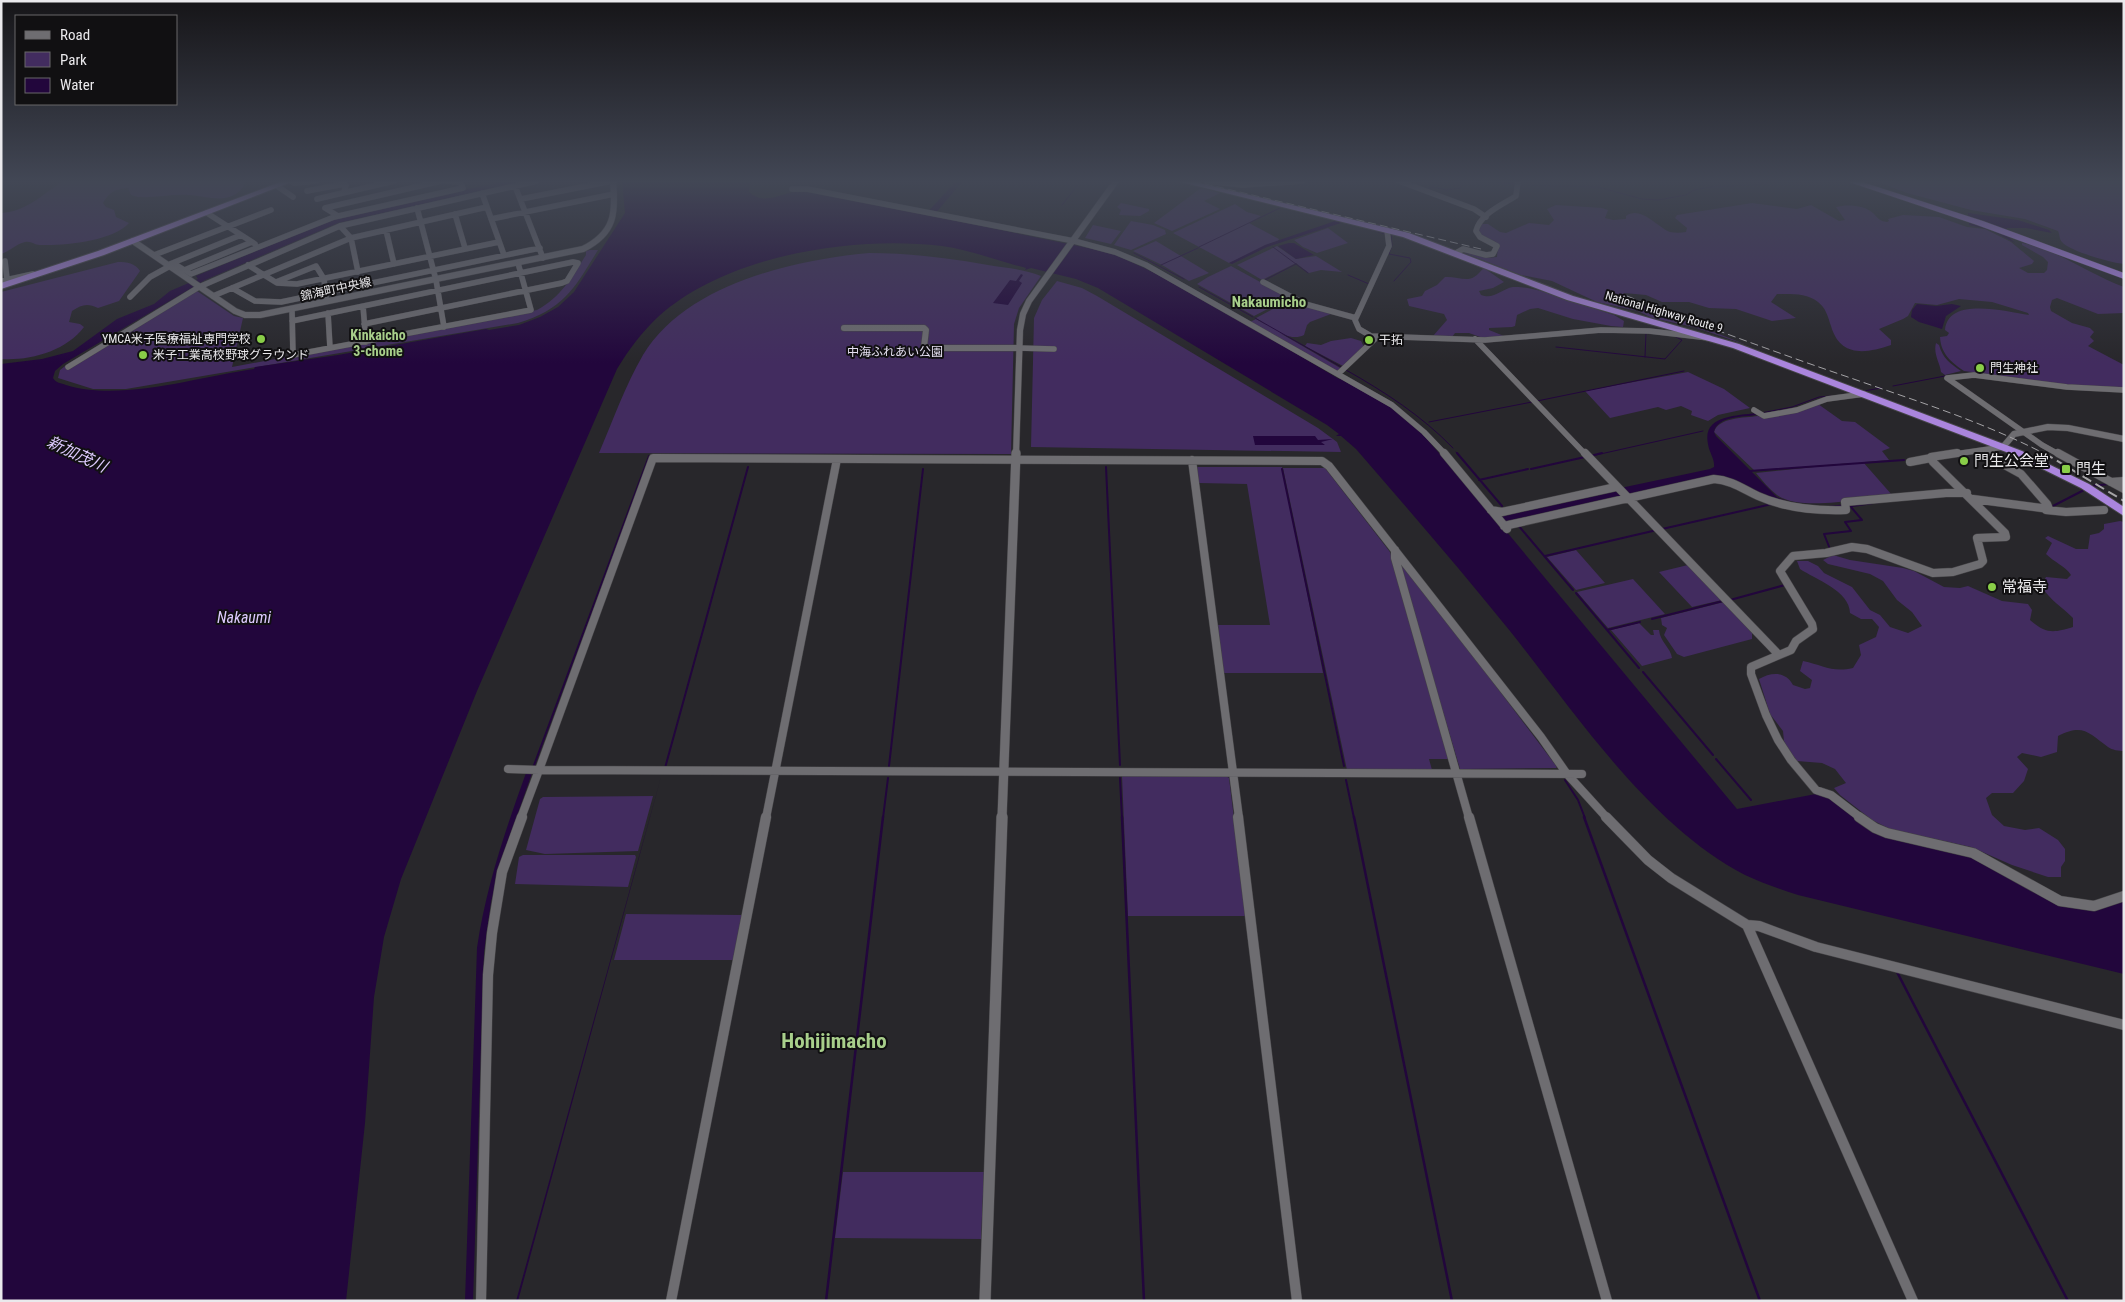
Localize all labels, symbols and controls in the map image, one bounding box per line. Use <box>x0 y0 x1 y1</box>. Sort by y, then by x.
legend <box>15 15 178 105</box>
text: Road <box>60 26 90 44</box>
text: Park <box>60 51 87 69</box>
text: Water <box>60 76 95 94</box>
street label: 錦海町中央線 <box>299 275 373 303</box>
street label: National Highway Route 9 <box>1604 288 1725 336</box>
district label: Nakaumicho <box>1232 293 1306 311</box>
district label: Kinkaicho 3-chome <box>350 327 406 359</box>
place label: YMCA米子医療福祉専門学校 <box>102 332 251 346</box>
marker: YMCA米子医療福祉専門学校 <box>255 333 267 345</box>
place label: 干拓 <box>1379 333 1403 347</box>
marker: 干拓 <box>1363 334 1375 346</box>
park label: 中海ふれあい公園 <box>847 345 943 359</box>
place label: 米子工業高校野球グラウンド <box>153 348 309 362</box>
marker: 米子工業高校野球グラウンド <box>137 349 149 361</box>
place label: 門生神社 <box>1990 361 2038 375</box>
marker: 門生神社 <box>1974 362 1986 374</box>
water label: 新加茂川 <box>44 432 112 477</box>
place label: 門生公会堂 <box>1974 452 2049 470</box>
marker: 門生公会堂 <box>1958 455 1970 467</box>
place label: 門生 <box>2076 460 2106 478</box>
marker: 門生 <box>2060 463 2072 475</box>
place label: 常福寺 <box>2002 578 2047 596</box>
marker: 常福寺 <box>1986 581 1998 593</box>
water label: Nakaumi <box>217 608 272 627</box>
district label: Hohijimacho <box>781 1029 887 1053</box>

